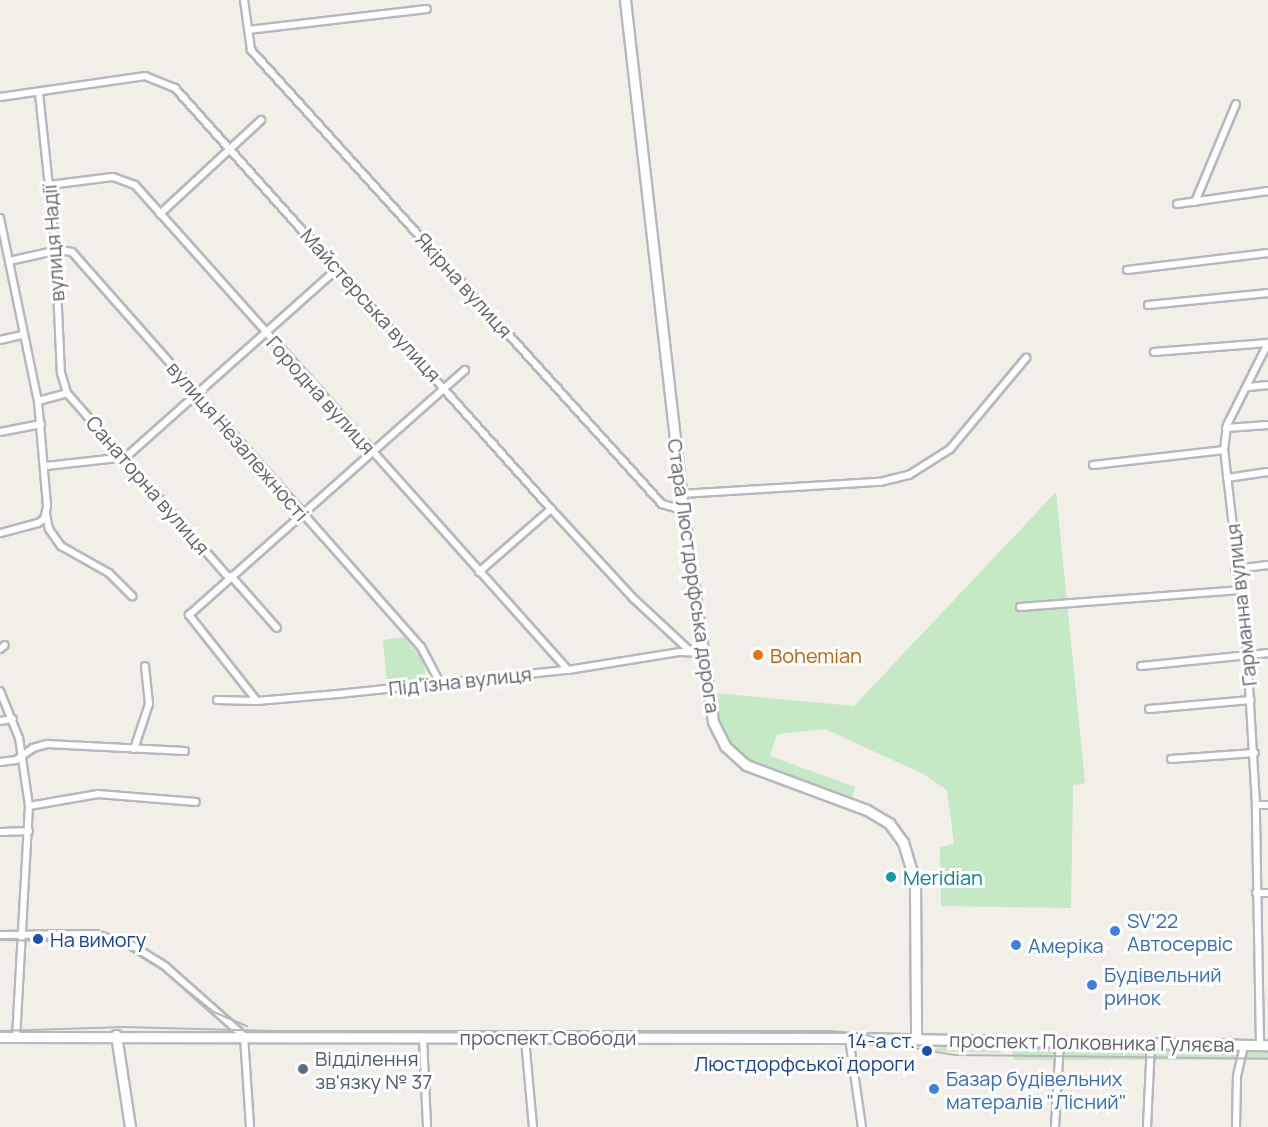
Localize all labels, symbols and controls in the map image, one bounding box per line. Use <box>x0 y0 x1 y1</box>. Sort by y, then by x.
street label: вулиця Надії <box>37 184 69 302</box>
street label: Майстерська вулиця <box>296 224 446 386</box>
street label: Якірна вулиця <box>411 228 517 342</box>
street label: Городна вулиця <box>262 331 380 459</box>
street label: вулиця Незалежності <box>162 356 314 526</box>
street label: Санаторна вулиця <box>81 411 215 559</box>
street label: Стара Люстдорфська дорога <box>663 437 725 715</box>
street label: Гарманна вулиця <box>1221 523 1261 687</box>
place label: Bohemian <box>770 643 862 667</box>
marker: Bohemian <box>751 648 765 662</box>
street label: Підʼїзна вулиця <box>387 662 533 700</box>
place label: Meridian <box>903 865 983 889</box>
marker: Meridian <box>884 870 898 884</box>
place label: SV’22 Автосервіс <box>1127 908 1233 955</box>
marker: SV’22 Автосервіс <box>1108 924 1122 938</box>
place label: На вимогу <box>50 927 146 951</box>
marker: На вимогу <box>31 932 45 946</box>
place label: Амеріка <box>1028 933 1104 957</box>
marker: Амеріка <box>1009 938 1023 952</box>
place label: Будівельний ринок <box>1104 962 1222 1009</box>
marker: Будівельний ринок <box>1085 978 1099 992</box>
street label: проспект Свободи <box>460 1025 636 1049</box>
place label: 14-а ст. Люстдорфської дороги <box>694 1028 915 1075</box>
street label: проспект Полковника Гуляєва <box>949 1028 1235 1056</box>
marker: 14-а ст. Люстдорфської дороги <box>920 1044 934 1058</box>
place label: Відділення зв'язку № 37 <box>315 1046 432 1093</box>
marker: Відділення зв'язку № 37 <box>296 1062 310 1076</box>
place label: Базар будівельних матералів "Лісний" <box>946 1066 1127 1113</box>
marker: Базар будівельних матералів "Лісний" <box>927 1082 941 1096</box>

